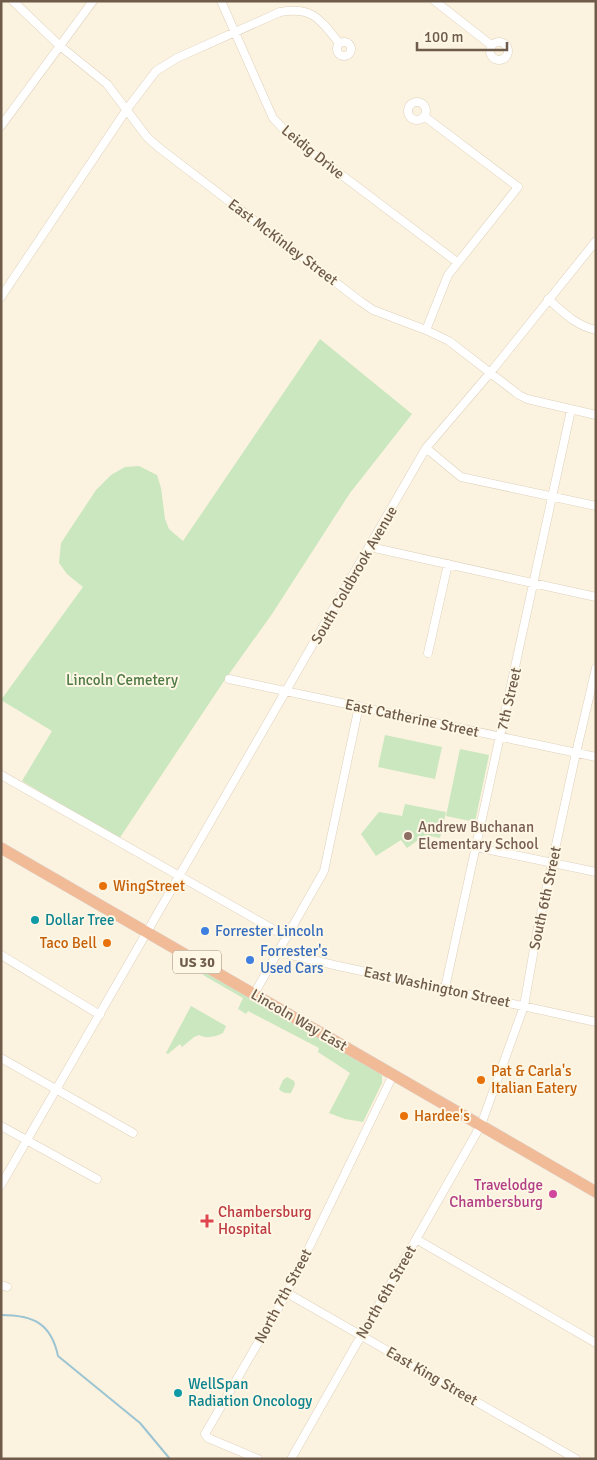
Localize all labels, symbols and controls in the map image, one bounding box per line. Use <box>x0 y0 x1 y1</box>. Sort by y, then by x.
scale bar <box>417 20 507 52</box>
text: 100 m <box>424 28 464 46</box>
street label: Leidig Drive <box>278 121 348 183</box>
street label: East McKinley Street <box>225 195 341 289</box>
street label: South Coldbrook Avenue <box>307 503 401 647</box>
street label: 7th Street <box>493 666 525 732</box>
park label: Lincoln Cemetery <box>66 671 178 689</box>
street label: East Catherine Street <box>343 695 481 741</box>
place label: Andrew Buchanan Elementary School <box>418 818 539 853</box>
marker: Andrew Buchanan Elementary School <box>402 830 414 842</box>
street label: South 6th Street <box>525 845 565 951</box>
place label: WingStreet <box>113 877 185 895</box>
marker: WingStreet <box>97 880 109 892</box>
place label: Dollar Tree <box>45 911 115 929</box>
marker: Dollar Tree <box>29 914 41 926</box>
place label: Forrester Lincoln <box>215 922 324 940</box>
marker: Forrester Lincoln <box>199 925 211 937</box>
place label: Taco Bell <box>40 934 97 952</box>
marker: Taco Bell <box>101 937 113 949</box>
place label: Forrester's Used Cars <box>260 942 328 977</box>
road number: US 30 <box>173 950 221 974</box>
marker: Forrester's Used Cars <box>244 954 256 966</box>
street label: East Washington Street <box>362 963 512 1011</box>
street label: Lincoln Way East <box>248 985 350 1055</box>
place label: Pat & Carla's Italian Eatery <box>491 1062 577 1097</box>
marker: Pat & Carla's Italian Eatery <box>475 1074 487 1086</box>
place label: Hardee's <box>414 1107 470 1125</box>
marker: Hardee's <box>398 1110 410 1122</box>
place label: Travelodge Chambersburg <box>449 1176 543 1211</box>
marker: Travelodge Chambersburg <box>547 1188 559 1200</box>
place label: Chambersburg Hospital <box>218 1203 312 1238</box>
marker: Chambersburg Hospital <box>200 1214 214 1228</box>
street label: North 6th Street <box>352 1242 420 1342</box>
street label: North 7th Street <box>251 1246 315 1346</box>
street label: East King Street <box>383 1343 481 1409</box>
place label: WellSpan Radiation Oncology <box>188 1375 312 1410</box>
marker: WellSpan Radiation Oncology <box>172 1387 184 1399</box>

